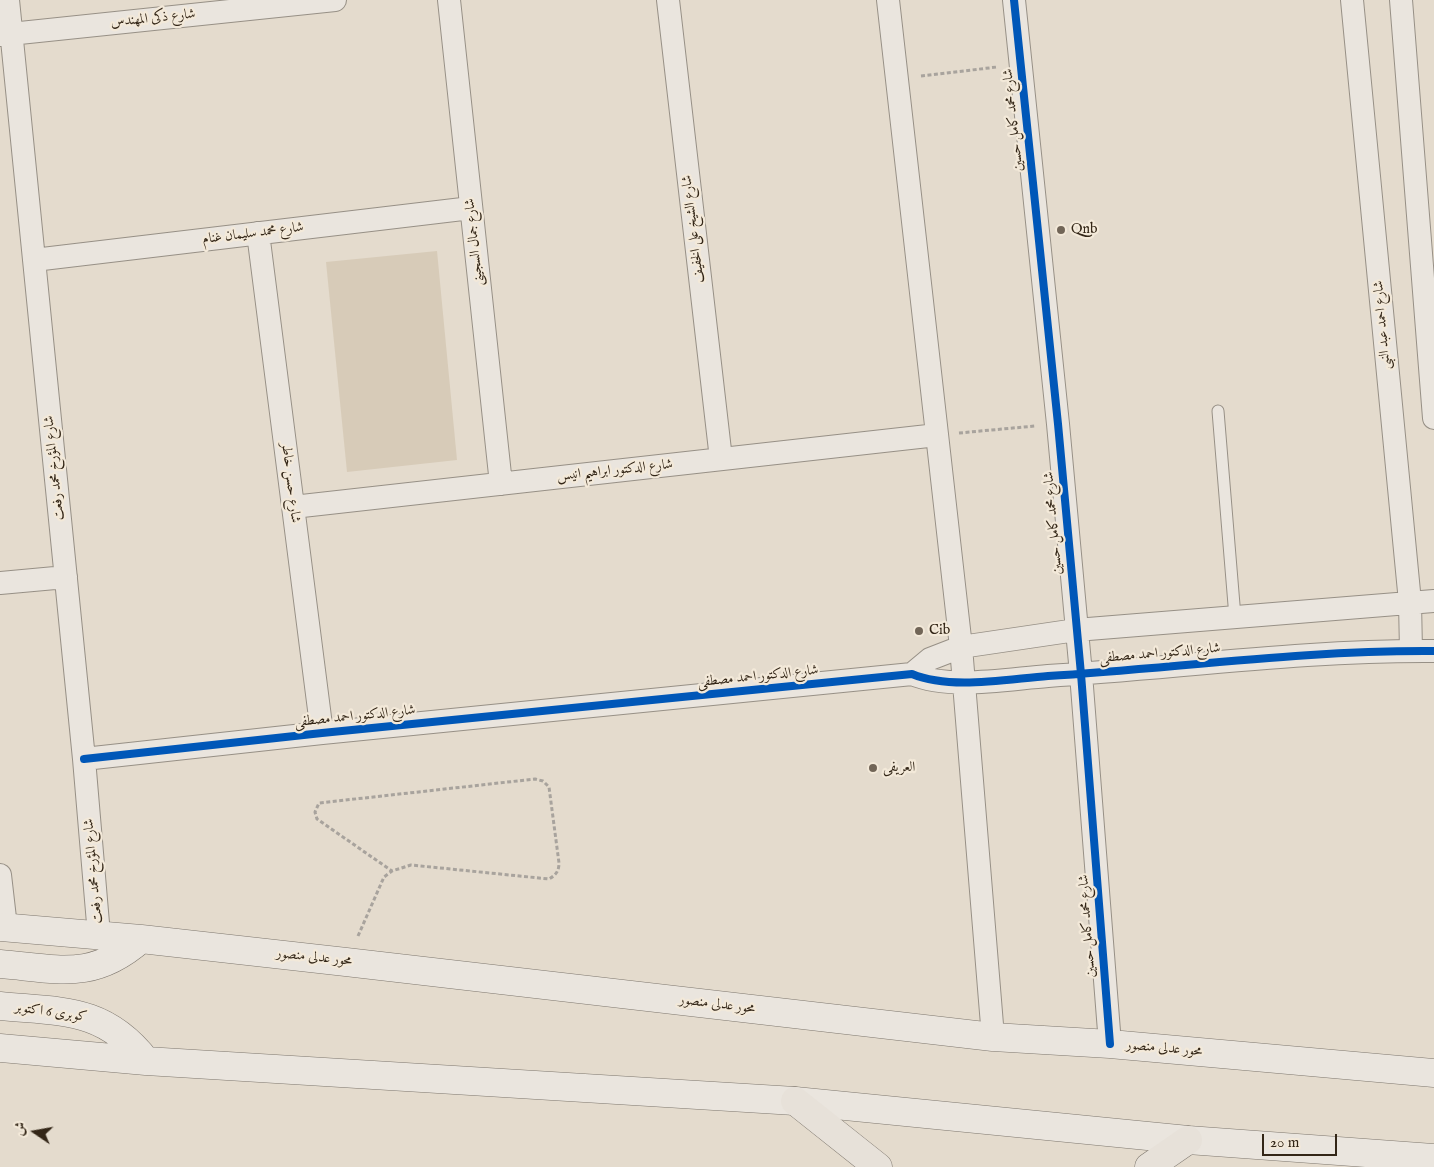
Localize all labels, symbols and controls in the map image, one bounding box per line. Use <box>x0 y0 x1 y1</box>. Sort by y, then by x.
street label: شارع ذكى المهندس <box>110 6 196 32</box>
street label: شارع محمد كامل حسين <box>1000 68 1028 172</box>
street label: شارع الشيخ على الخفيف <box>679 174 709 284</box>
street label: شارع جمال السجينى <box>462 197 488 287</box>
street label: شارع محمد سليمان غنام <box>201 219 305 249</box>
place label: Qnb <box>1071 222 1097 238</box>
marker: Qnb <box>1055 224 1067 236</box>
street label: شارع احمد عبد النبى <box>1371 280 1395 370</box>
street label: شارع المؤرخ محمد رفعت <box>41 415 69 521</box>
street label: شارع حسن خاطر <box>277 442 303 524</box>
street label: شارع الدكتور ابراهيم انيس <box>556 457 674 485</box>
street label: شارع محمد كامل حسين <box>1041 471 1067 575</box>
place label: Cib <box>929 623 950 639</box>
marker: Cib <box>913 625 925 637</box>
street label: شارع الدكتور احمد مصطفى <box>1099 640 1221 668</box>
street label: شارع الدكتور احمد مصطفى <box>697 662 819 692</box>
street label: شارع الدكتور احمد مصطفى <box>294 702 416 732</box>
place label: العريفى <box>883 760 915 776</box>
marker: العريفى <box>867 762 879 774</box>
street label: شارع المؤرخ محمد رفعت <box>81 818 107 924</box>
street label: شارع محمد كامل حسين <box>1076 874 1100 978</box>
street label: محور عدلى منصور <box>275 946 353 970</box>
street label: محور عدلى منصور <box>678 992 756 1018</box>
street label: كوبرى 6 اكتوبر <box>14 1000 88 1026</box>
street label: محور عدلى منصور <box>1125 1037 1203 1061</box>
north arrow <box>10 1107 60 1157</box>
text: ش <box>10 1120 31 1138</box>
scale bar <box>1264 1124 1339 1156</box>
text: 20 m <box>1270 1133 1299 1152</box>

